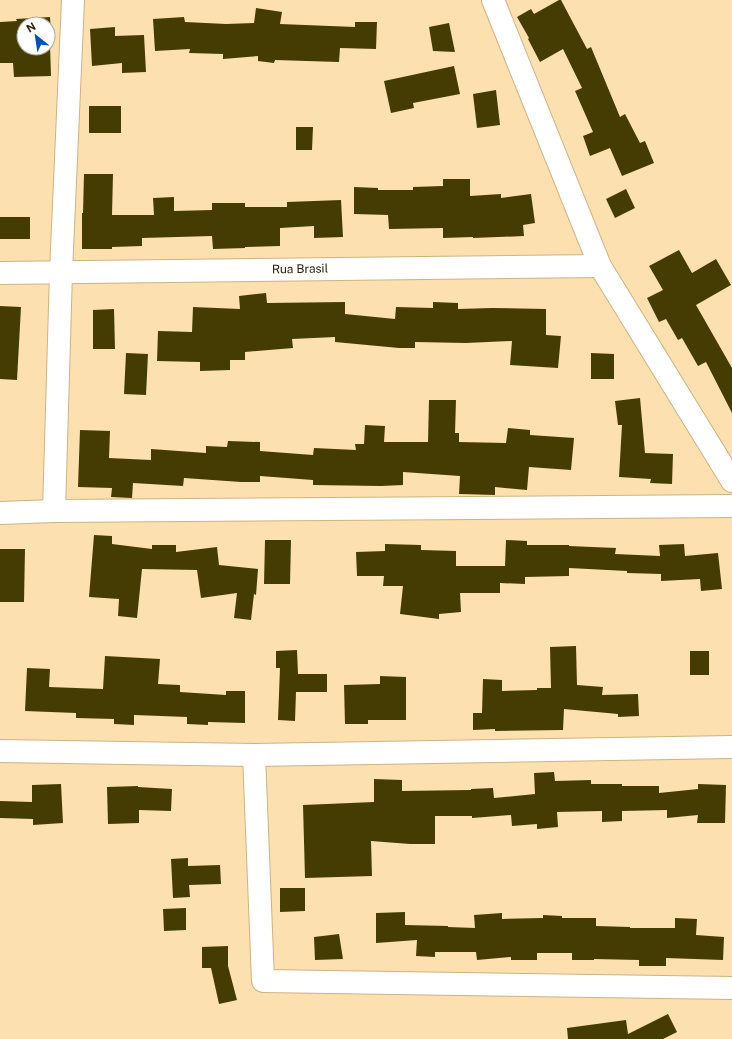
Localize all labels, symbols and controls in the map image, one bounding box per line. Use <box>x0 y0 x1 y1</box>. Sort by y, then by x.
north arrow <box>16 16 56 56</box>
text: N <box>24 20 38 35</box>
street label: Rua Brasil <box>272 262 329 276</box>

